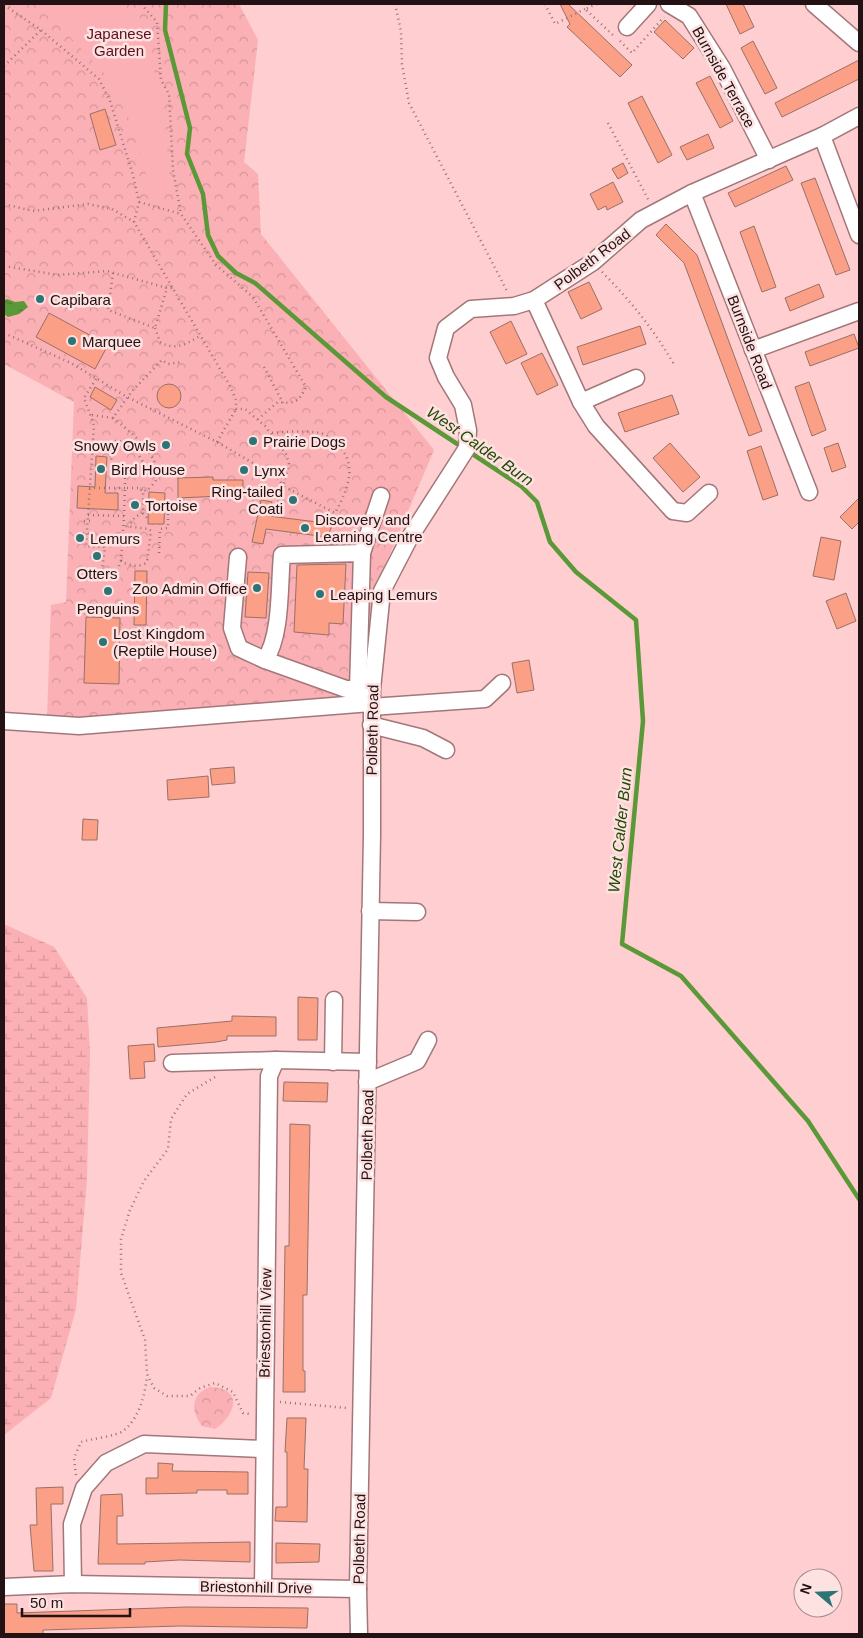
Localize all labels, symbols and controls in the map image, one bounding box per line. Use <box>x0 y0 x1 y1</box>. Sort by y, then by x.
street label: Burnside Terrace <box>689 23 759 131</box>
park label: Japanese Garden <box>86 25 152 59</box>
street label: Polbeth Road <box>551 225 633 293</box>
place label: Capibara <box>50 291 112 308</box>
marker: Capibara <box>34 293 46 305</box>
street label: Burnside Road <box>724 293 776 391</box>
place label: Marquee <box>82 333 141 350</box>
marker: Marquee <box>66 335 78 347</box>
water label: West Calder Burn <box>424 403 537 489</box>
place label: Prairie Dogs <box>263 433 346 450</box>
marker: Prairie Dogs <box>247 435 259 447</box>
place label: Snowy Owls <box>73 437 156 454</box>
marker: Snowy Owls <box>160 439 172 451</box>
place label: Bird House <box>111 461 185 478</box>
place label: Lynx <box>254 462 286 479</box>
marker: Bird House <box>95 463 107 475</box>
marker: Lynx <box>238 464 250 476</box>
place label: Ring-tailed Coati <box>211 483 283 517</box>
marker: Ring-tailed Coati <box>287 494 299 506</box>
place label: Tortoise <box>145 497 198 514</box>
marker: Tortoise <box>129 499 141 511</box>
place label: Discovery and Learning Centre <box>315 511 423 545</box>
marker: Discovery and Learning Centre <box>299 522 311 534</box>
place label: Lemurs <box>90 530 140 547</box>
marker: Lemurs <box>74 532 86 544</box>
marker: Otters <box>91 550 103 562</box>
place label: Otters <box>77 565 117 582</box>
place label: Zoo Admin Office <box>132 580 247 597</box>
marker: Zoo Admin Office <box>251 582 263 594</box>
marker: Penguins <box>102 585 114 597</box>
place label: Leaping Lemurs <box>330 586 438 603</box>
marker: Leaping Lemurs <box>314 588 326 600</box>
place label: Penguins <box>77 600 139 617</box>
place label: Lost Kingdom (Reptile House) <box>113 625 217 659</box>
marker: Lost Kingdom (Reptile House) <box>97 636 109 648</box>
street label: Polbeth Road <box>363 684 381 776</box>
water label: West Calder Burn <box>605 766 635 894</box>
street label: Polbeth Road <box>358 1089 376 1181</box>
street label: Briestonhill View <box>256 1268 274 1378</box>
street label: Polbeth Road <box>350 1493 368 1585</box>
north arrow <box>793 1568 843 1618</box>
street label: Briestonhill Drive <box>200 1578 312 1596</box>
text: N <box>796 1581 815 1596</box>
scale bar <box>22 1586 130 1618</box>
text: 50 m <box>30 1594 63 1611</box>

